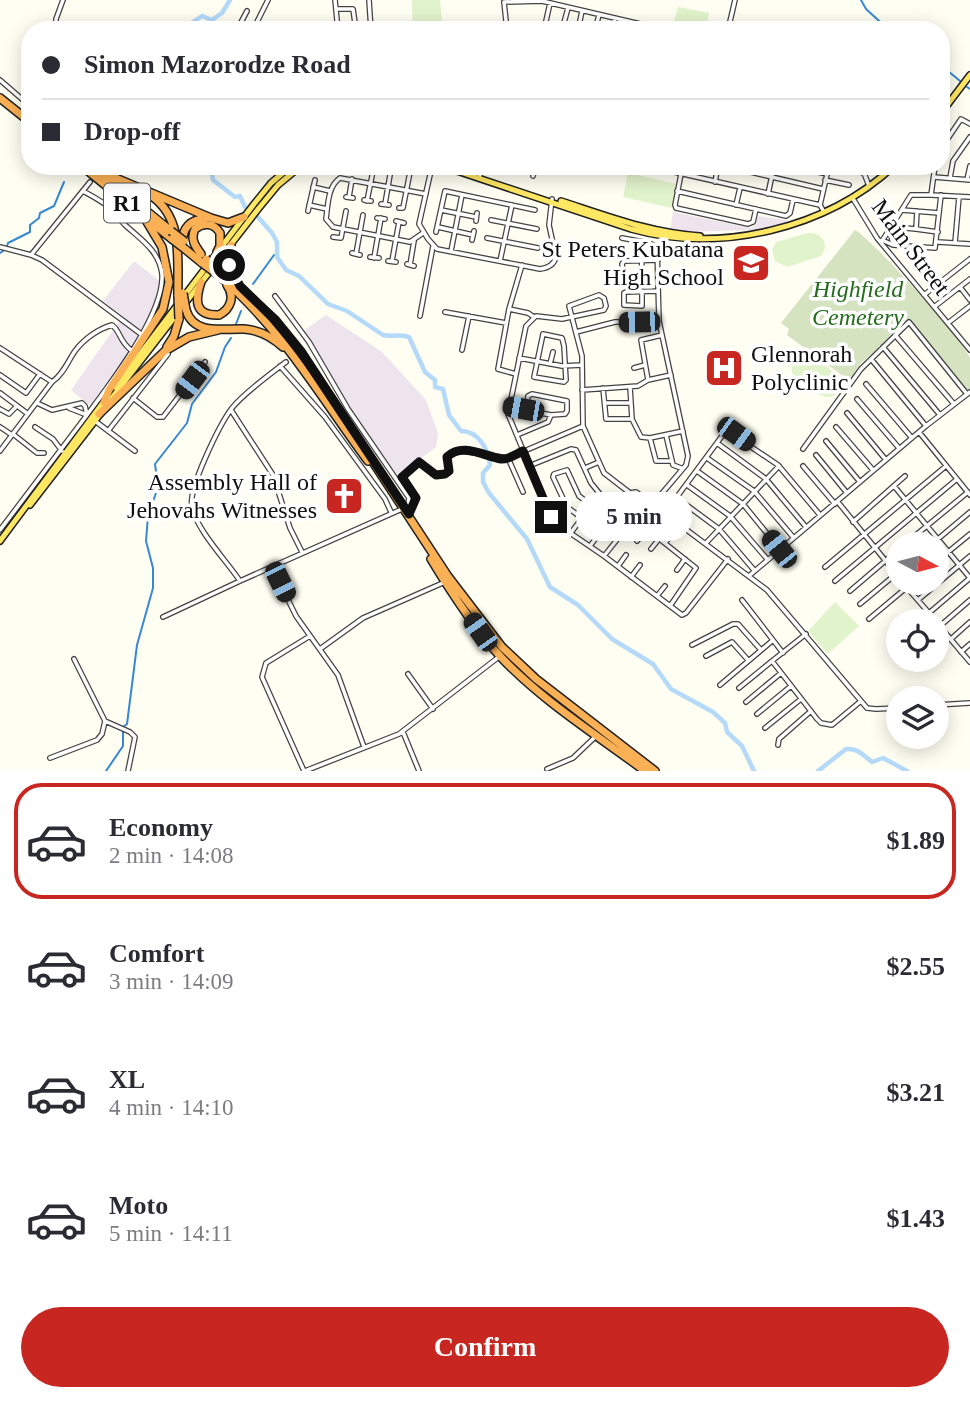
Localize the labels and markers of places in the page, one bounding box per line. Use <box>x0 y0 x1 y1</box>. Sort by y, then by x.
place label: St Peters Kubatana High School <box>541 236 724 290</box>
school or university icon: St Peters Kubatana High School <box>730 242 772 284</box>
place label: Glennorah Polyclinic <box>751 341 852 395</box>
hospital icon: Glennorah Polyclinic <box>703 347 745 389</box>
place label: Assembly Hall of Jehovahs Witnesses <box>127 469 317 523</box>
church icon: Assembly Hall of Jehovahs Witnesses <box>323 475 365 517</box>

